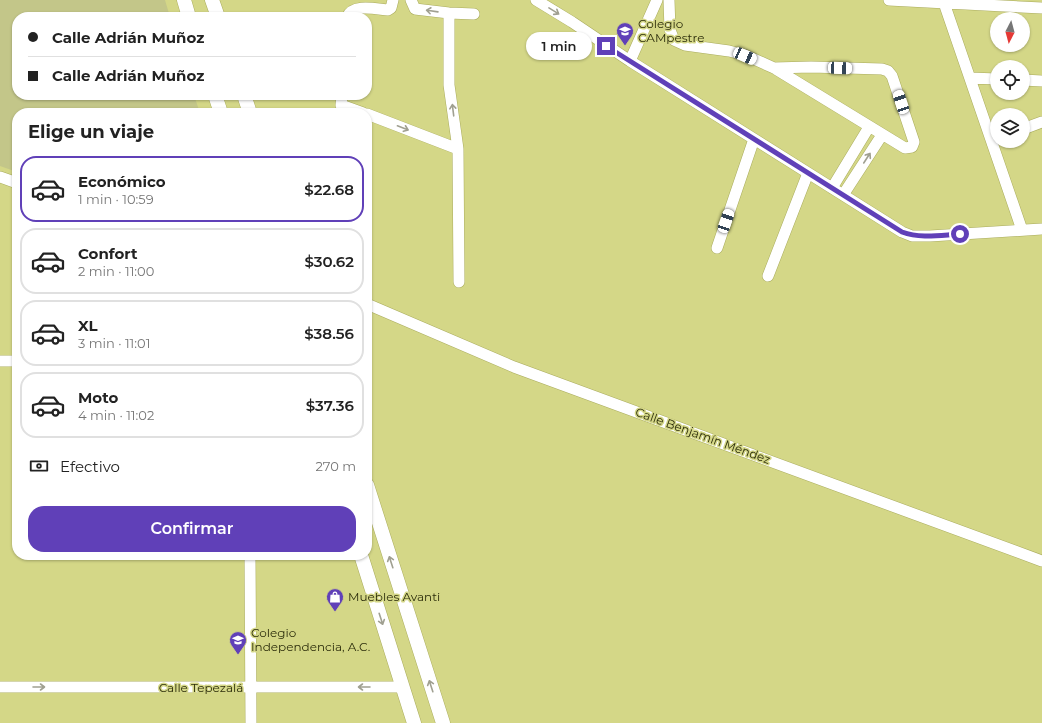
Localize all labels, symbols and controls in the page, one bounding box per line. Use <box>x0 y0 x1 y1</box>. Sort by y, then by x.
one-way arrow <box>426 7 439 15</box>
one-way arrow <box>548 7 559 15</box>
north arrow <box>990 12 1030 52</box>
map controls <box>990 12 1030 148</box>
place label: Colegio CAMpestre <box>638 16 704 45</box>
school or university icon: Colegio CAMpestre <box>615 21 635 46</box>
text: Calle Adrián Muñoz <box>52 28 204 47</box>
callout: 1 min <box>526 32 592 60</box>
route end <box>597 37 615 55</box>
text: 1 min <box>542 38 576 54</box>
car <box>732 46 758 66</box>
button: locate <box>990 60 1030 100</box>
car <box>828 62 852 74</box>
text: Calle Adrián Muñoz <box>52 66 204 85</box>
car <box>892 89 910 115</box>
one-way arrow <box>449 104 457 117</box>
button: layers <box>990 108 1030 148</box>
text: Elige un viaje <box>28 121 154 143</box>
one-way arrow <box>397 125 409 133</box>
one-way arrow <box>863 153 871 164</box>
icon: car <box>30 171 66 207</box>
text: Económico <box>78 172 166 191</box>
text: $22.68 <box>304 180 354 199</box>
text: 1 min · 10:59 <box>78 191 154 207</box>
car <box>716 208 736 234</box>
route start <box>951 225 969 243</box>
icon: car <box>30 243 66 279</box>
text: Confort <box>78 244 138 263</box>
text: $30.62 <box>304 252 354 271</box>
text: 2 min · 11:00 <box>78 263 154 279</box>
icon: car <box>30 315 66 351</box>
text: XL <box>78 316 97 335</box>
text: $38.56 <box>304 324 354 343</box>
text: 3 min · 11:01 <box>78 335 150 351</box>
icon: car <box>30 387 66 423</box>
text: Moto <box>78 388 118 407</box>
text: $37.36 <box>306 396 354 415</box>
street label: Calle Benjamín Méndez <box>634 404 773 467</box>
text: 4 min · 11:02 <box>78 407 154 423</box>
icon: cash <box>28 455 50 477</box>
text: Efectivo <box>60 457 120 476</box>
text: 270 m <box>315 458 356 474</box>
button: Confirmar <box>28 506 356 552</box>
one-way arrow <box>387 556 395 568</box>
shop icon: Muebles Avanti <box>325 587 345 612</box>
place label: Muebles Avanti <box>348 589 440 604</box>
one-way arrow <box>378 612 385 625</box>
place label: Colegio Independencia, A.C. <box>251 625 370 654</box>
school or university icon: Colegio Independencia, A.C. <box>228 630 248 655</box>
street label: Calle Tepezalá <box>159 680 243 695</box>
one-way arrow <box>427 680 434 693</box>
one-way arrow <box>32 683 45 691</box>
one-way arrow <box>358 683 371 691</box>

